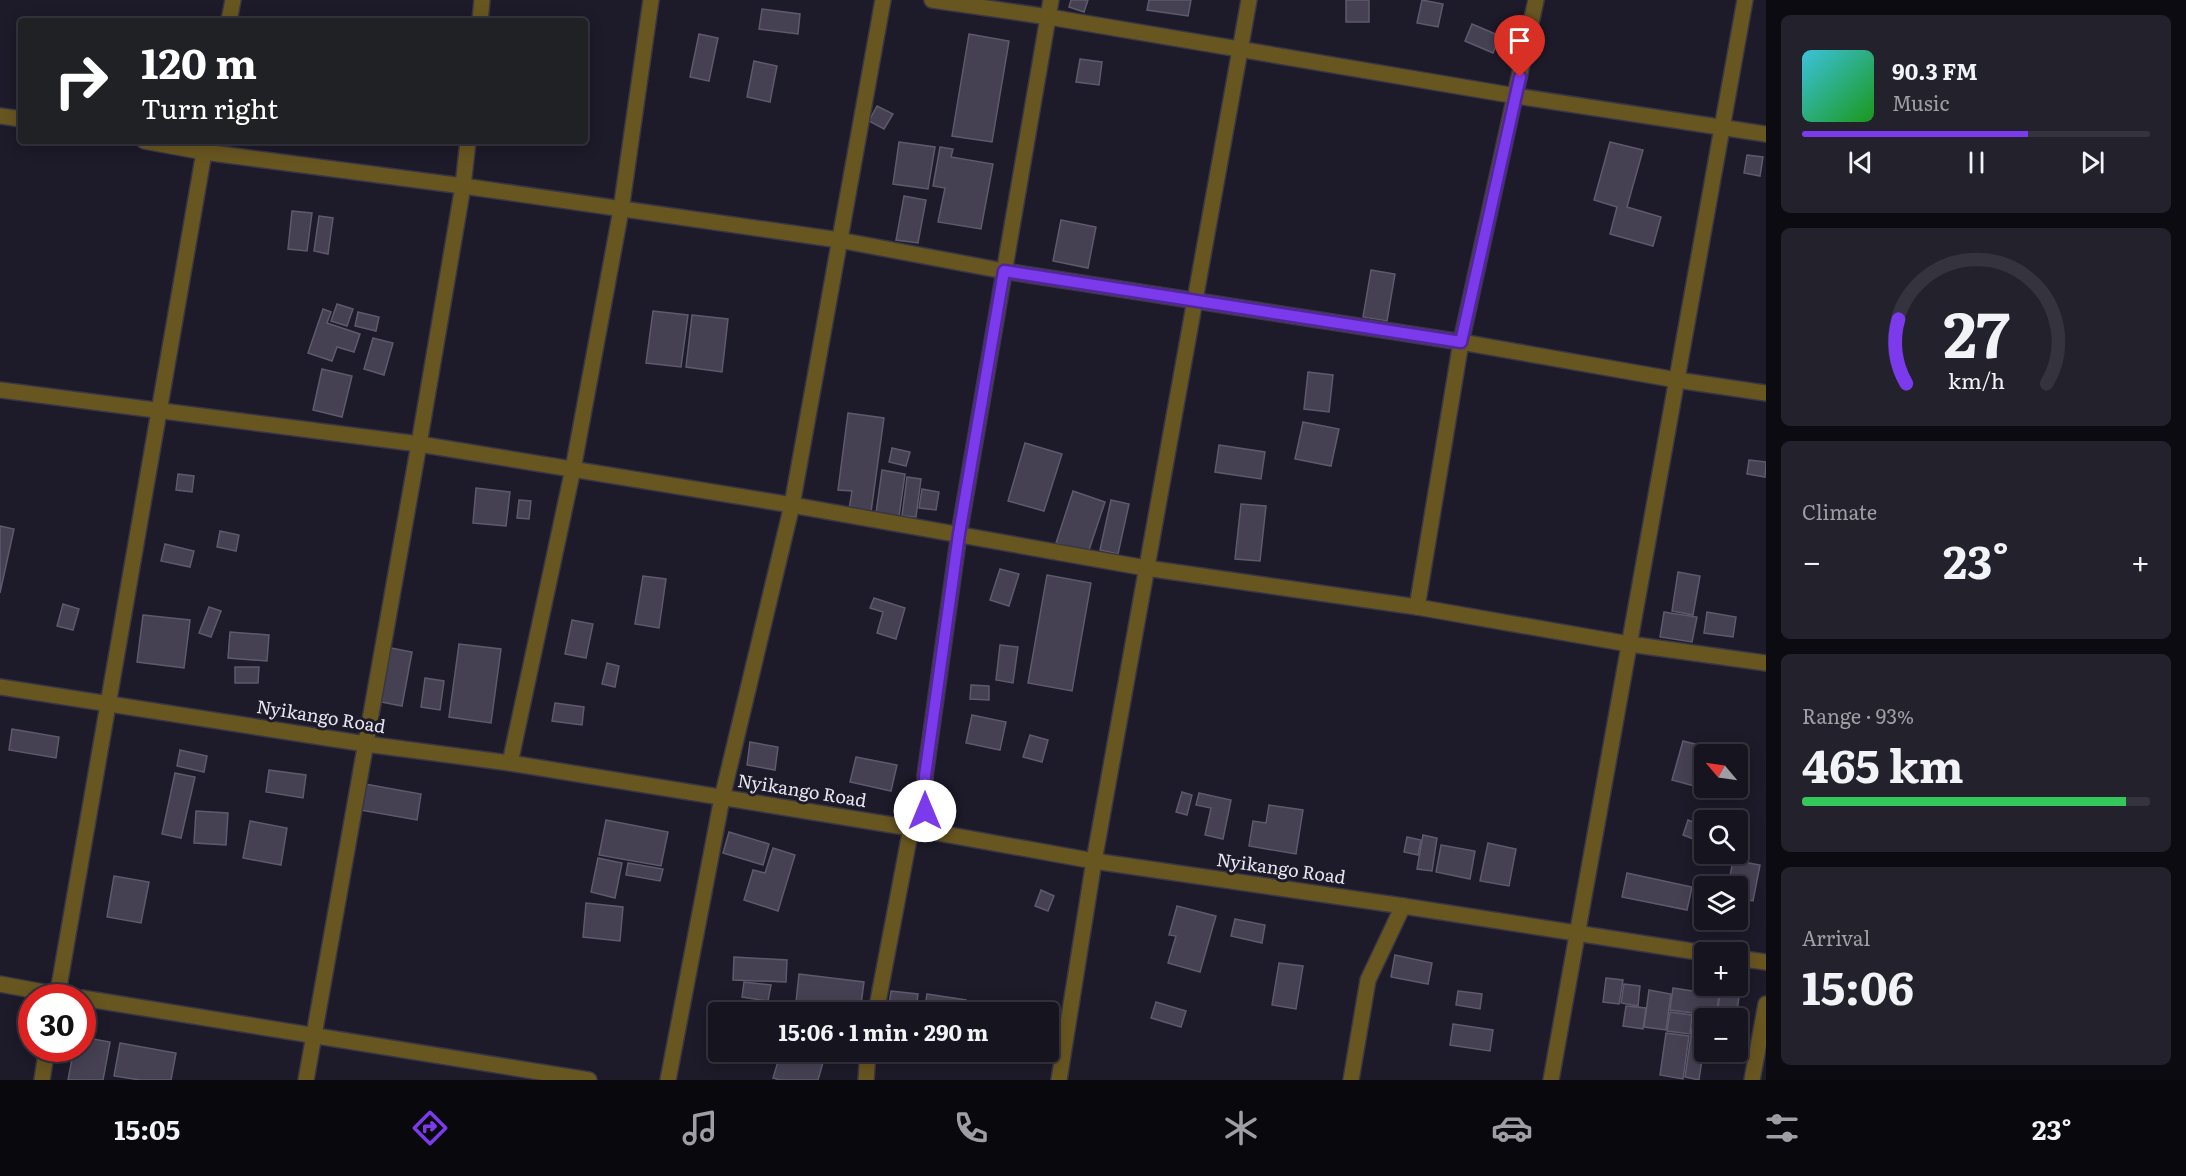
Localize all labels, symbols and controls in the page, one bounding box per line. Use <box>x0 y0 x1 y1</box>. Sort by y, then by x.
pin <box>1494 15 1545 77</box>
icon: arrive <box>1503 24 1536 57</box>
text: 120 m <box>141 30 257 92</box>
icon: right <box>42 42 120 120</box>
text: 90.3 FM <box>1892 54 1978 87</box>
text: Turn right <box>141 87 278 127</box>
text: Music <box>1892 87 1949 117</box>
icon: previous <box>1844 146 1877 179</box>
icon: pause <box>1960 146 1993 179</box>
icon: next <box>2076 146 2109 179</box>
text: 27 <box>1943 285 2009 377</box>
text: km/h <box>1947 364 2005 396</box>
text: Climate <box>1802 496 1877 526</box>
text: 23° <box>1943 526 2009 593</box>
text: − <box>1802 535 1821 584</box>
text: + <box>2131 535 2150 584</box>
street label: Nyikango Road <box>255 692 388 739</box>
text: Range · 93% <box>1802 700 1914 730</box>
text: 465 km <box>1802 730 1964 797</box>
north arrow <box>1694 744 1748 798</box>
map controls <box>1694 744 1748 1062</box>
street label: Nyikango Road <box>736 766 869 813</box>
position arrow <box>893 779 957 843</box>
button: search <box>1694 810 1748 864</box>
street label: Nyikango Road <box>1215 845 1348 890</box>
button: layers <box>1694 876 1748 930</box>
text: Arrival <box>1802 922 1870 952</box>
button: + <box>1694 942 1748 996</box>
text: 15:06 <box>1802 952 1914 1019</box>
speed limit sign: 30 <box>18 984 96 1062</box>
button: − <box>1694 1008 1748 1062</box>
text: 15:06 · 1 min · 290 m <box>779 1015 988 1048</box>
icon: directions <box>409 1107 451 1149</box>
icon: music <box>679 1107 721 1149</box>
icon: phone <box>950 1107 992 1149</box>
icon: climate <box>1220 1107 1262 1149</box>
icon: car <box>1491 1107 1533 1149</box>
icon: filters <box>1761 1107 1803 1149</box>
text: 15:05 <box>114 1108 180 1148</box>
text: 23° <box>2032 1108 2072 1148</box>

